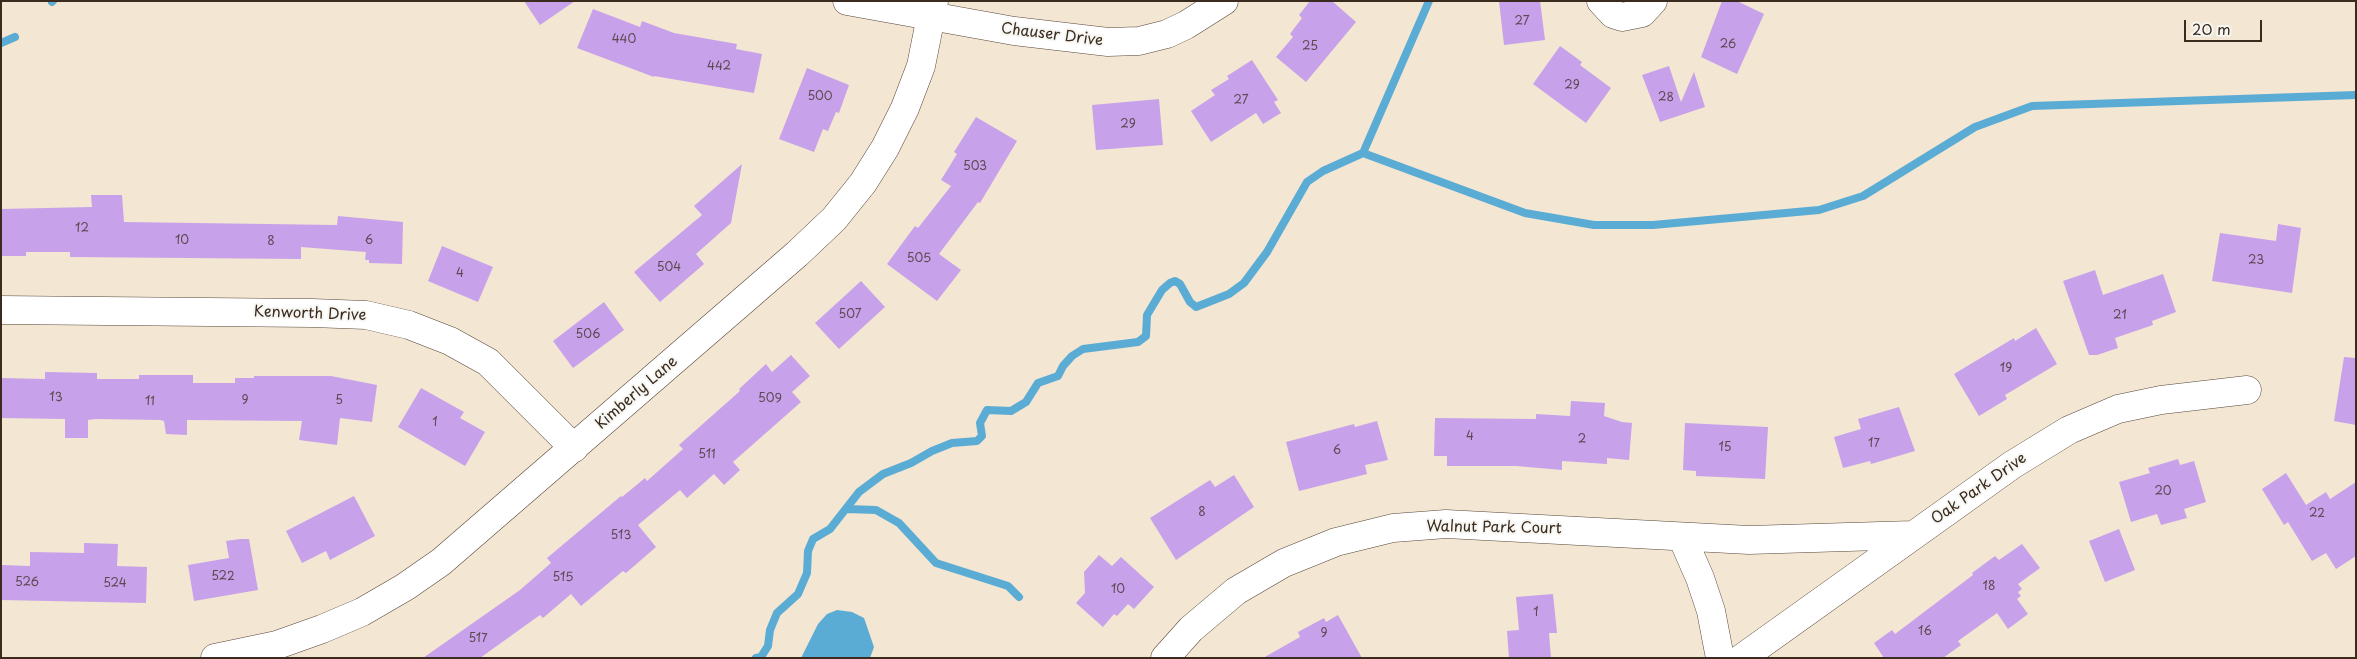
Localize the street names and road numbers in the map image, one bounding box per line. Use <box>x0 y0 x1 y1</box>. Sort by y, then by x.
street label: Chauser Drive <box>1000 20 1104 50</box>
street label: Kenworth Drive <box>253 303 367 325</box>
street label: Kimberly Lane <box>592 353 682 433</box>
street label: Oak Park Drive <box>1928 449 2030 529</box>
street label: Walnut Park Court <box>1426 518 1562 538</box>

